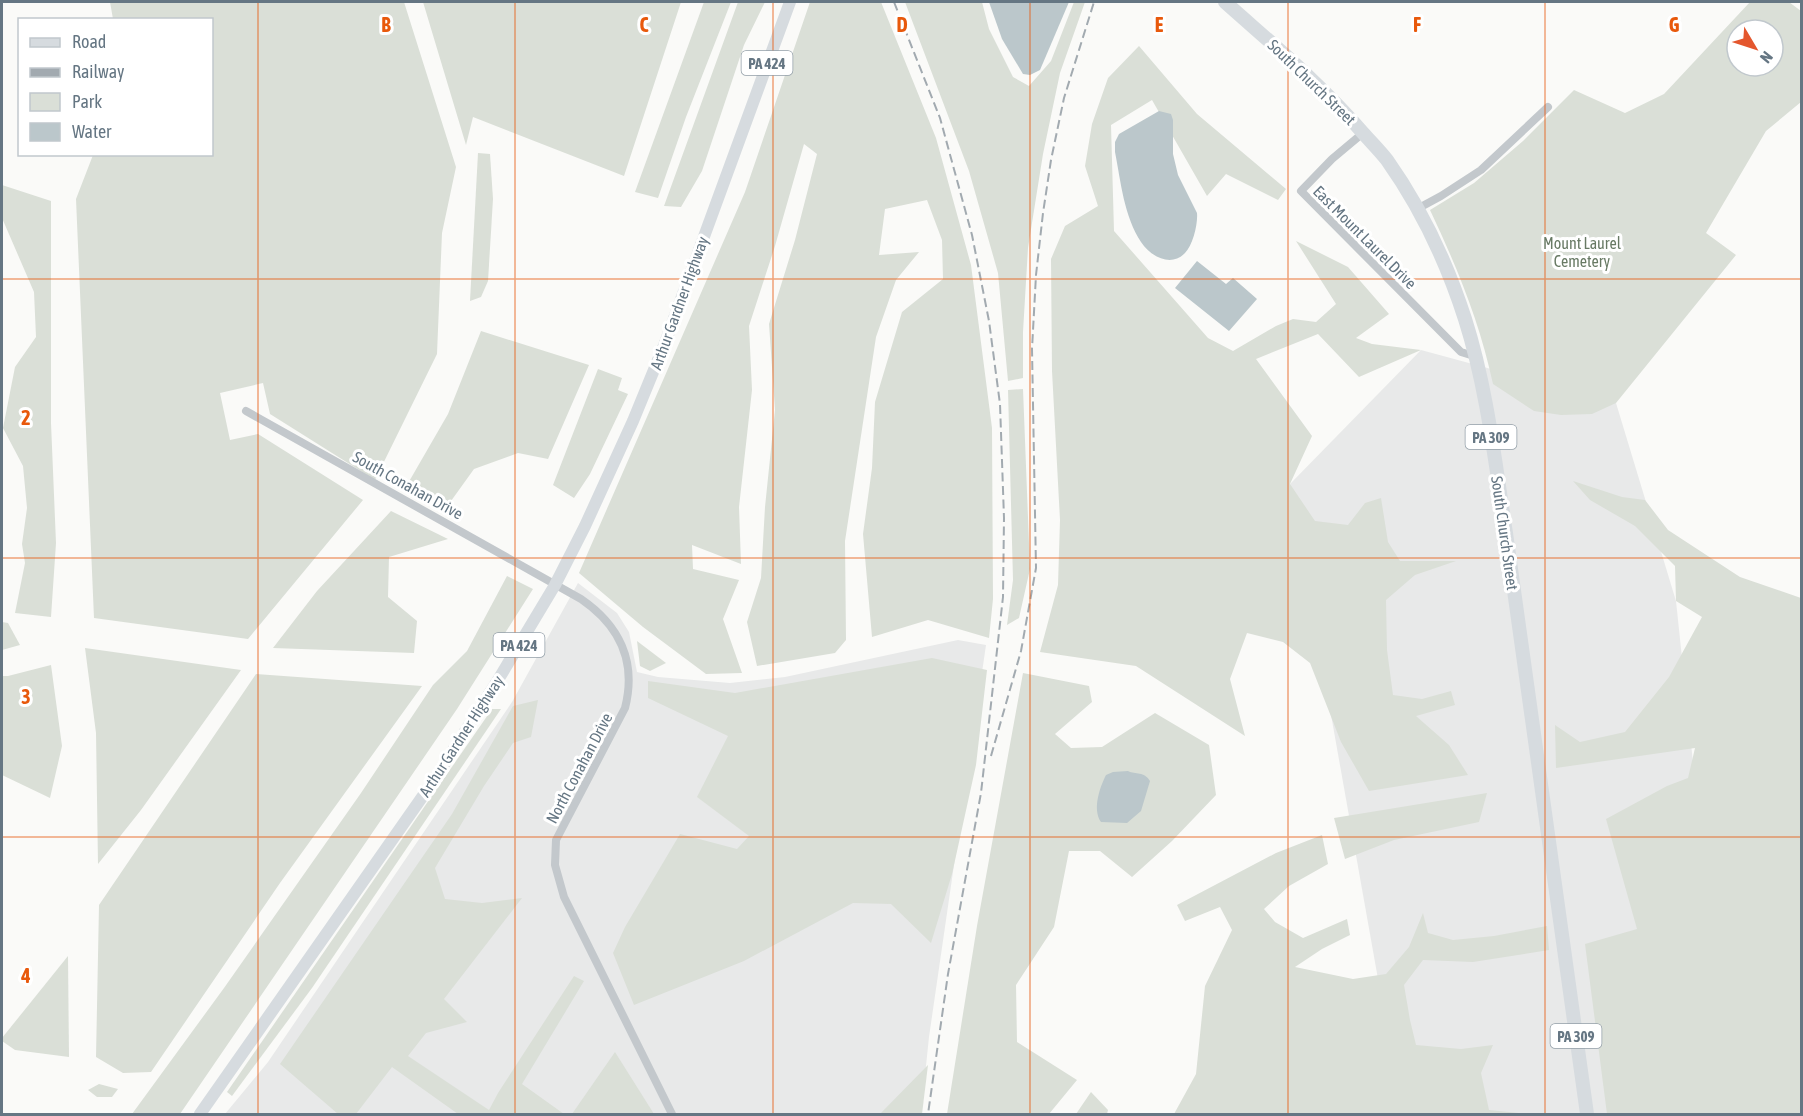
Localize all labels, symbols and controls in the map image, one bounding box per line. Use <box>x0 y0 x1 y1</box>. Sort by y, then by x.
text: B <box>381 13 391 36</box>
text: C <box>640 13 649 36</box>
text: D <box>896 13 908 36</box>
text: E <box>1155 13 1164 36</box>
text: F <box>1413 13 1421 36</box>
text: G <box>1669 13 1680 36</box>
legend <box>18 18 213 156</box>
north arrow <box>1725 18 1785 78</box>
text: Road <box>72 31 106 52</box>
street label: South Church Street <box>1264 36 1360 129</box>
text: N <box>1757 48 1777 67</box>
road number: PA 424 <box>742 51 792 75</box>
text: Railway <box>72 61 124 82</box>
text: Park <box>72 91 102 112</box>
text: Water <box>72 121 112 142</box>
street label: East Mount Laurel Drive <box>1310 182 1420 292</box>
street label: Arthur Gardner Highway <box>646 233 713 372</box>
park label: Mount Laurel Cemetery <box>1543 234 1622 271</box>
text: 2 <box>21 406 31 429</box>
road number: PA 309 <box>1466 425 1516 449</box>
street label: South Conahan Drive <box>350 447 466 523</box>
street label: South Church Street <box>1488 475 1522 592</box>
road number: PA 424 <box>494 633 544 657</box>
street label: Arthur Gardner Highway <box>415 672 508 800</box>
text: 3 <box>21 685 31 708</box>
street label: North Conahan Drive <box>542 710 616 826</box>
text: 4 <box>20 964 31 987</box>
road number: PA 309 <box>1550 1024 1602 1048</box>

